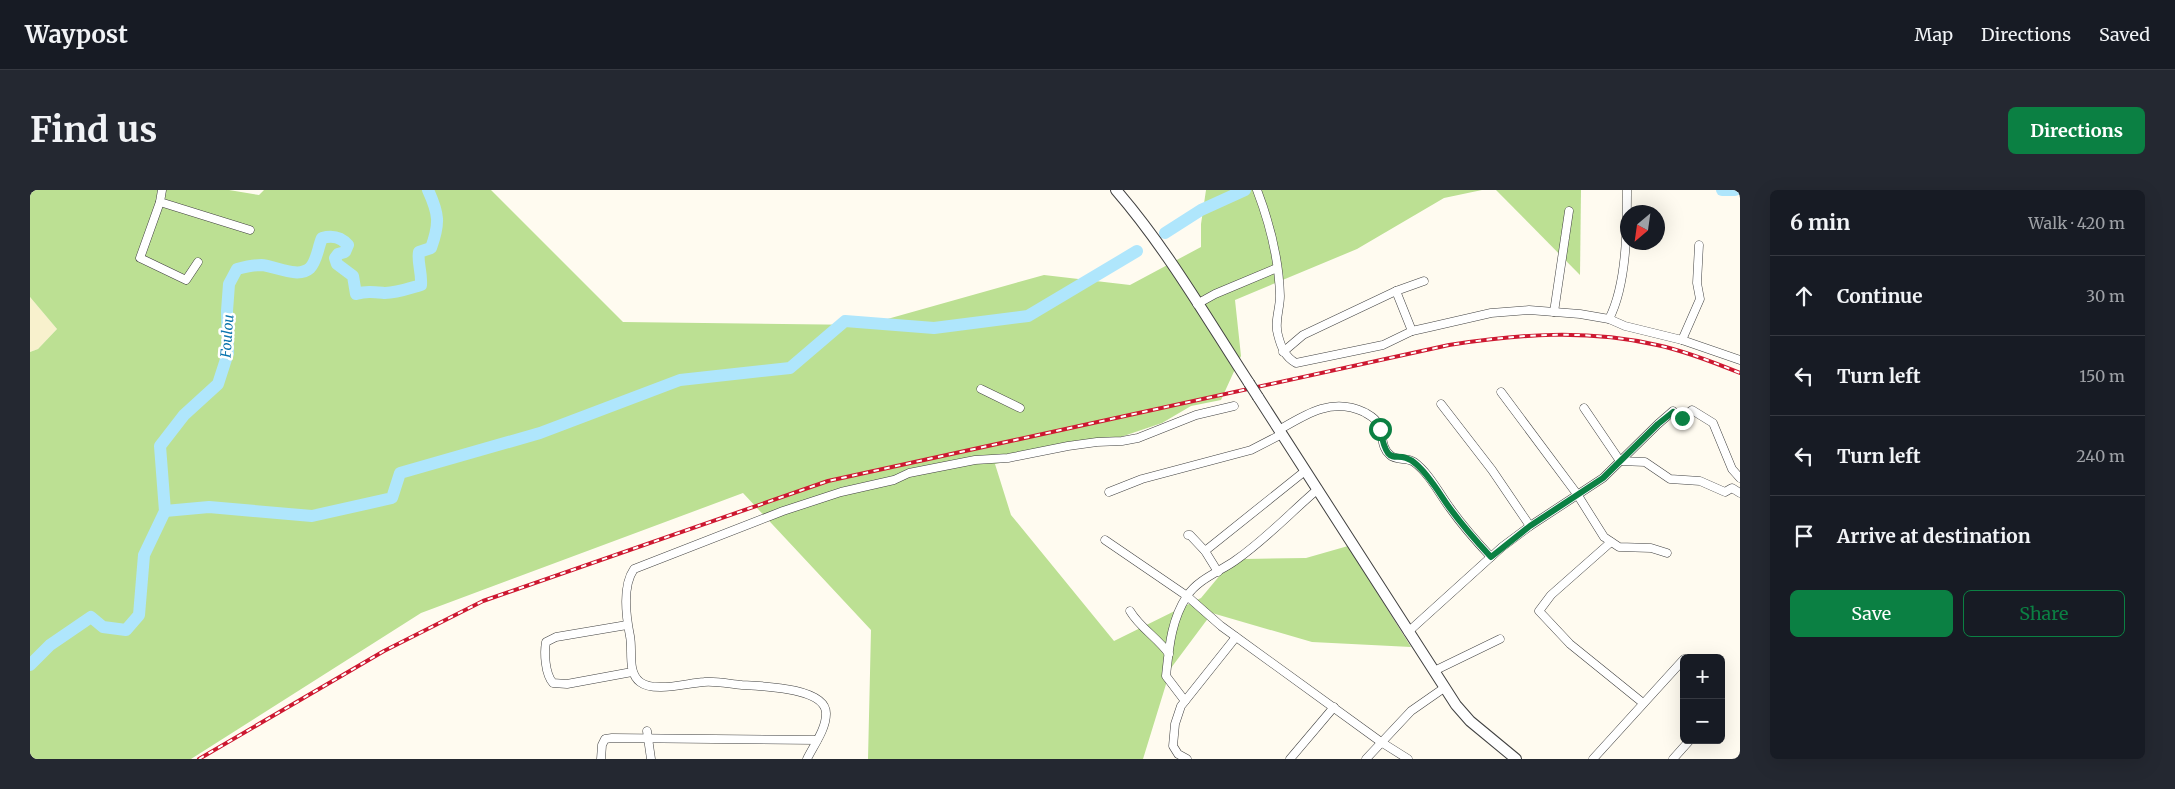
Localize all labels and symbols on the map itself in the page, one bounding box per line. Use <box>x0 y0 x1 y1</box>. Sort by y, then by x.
north arrow <box>1620 205 1665 250</box>
water label: Foulou <box>216 314 237 359</box>
route end <box>1671 407 1694 430</box>
route start <box>1369 418 1392 441</box>

